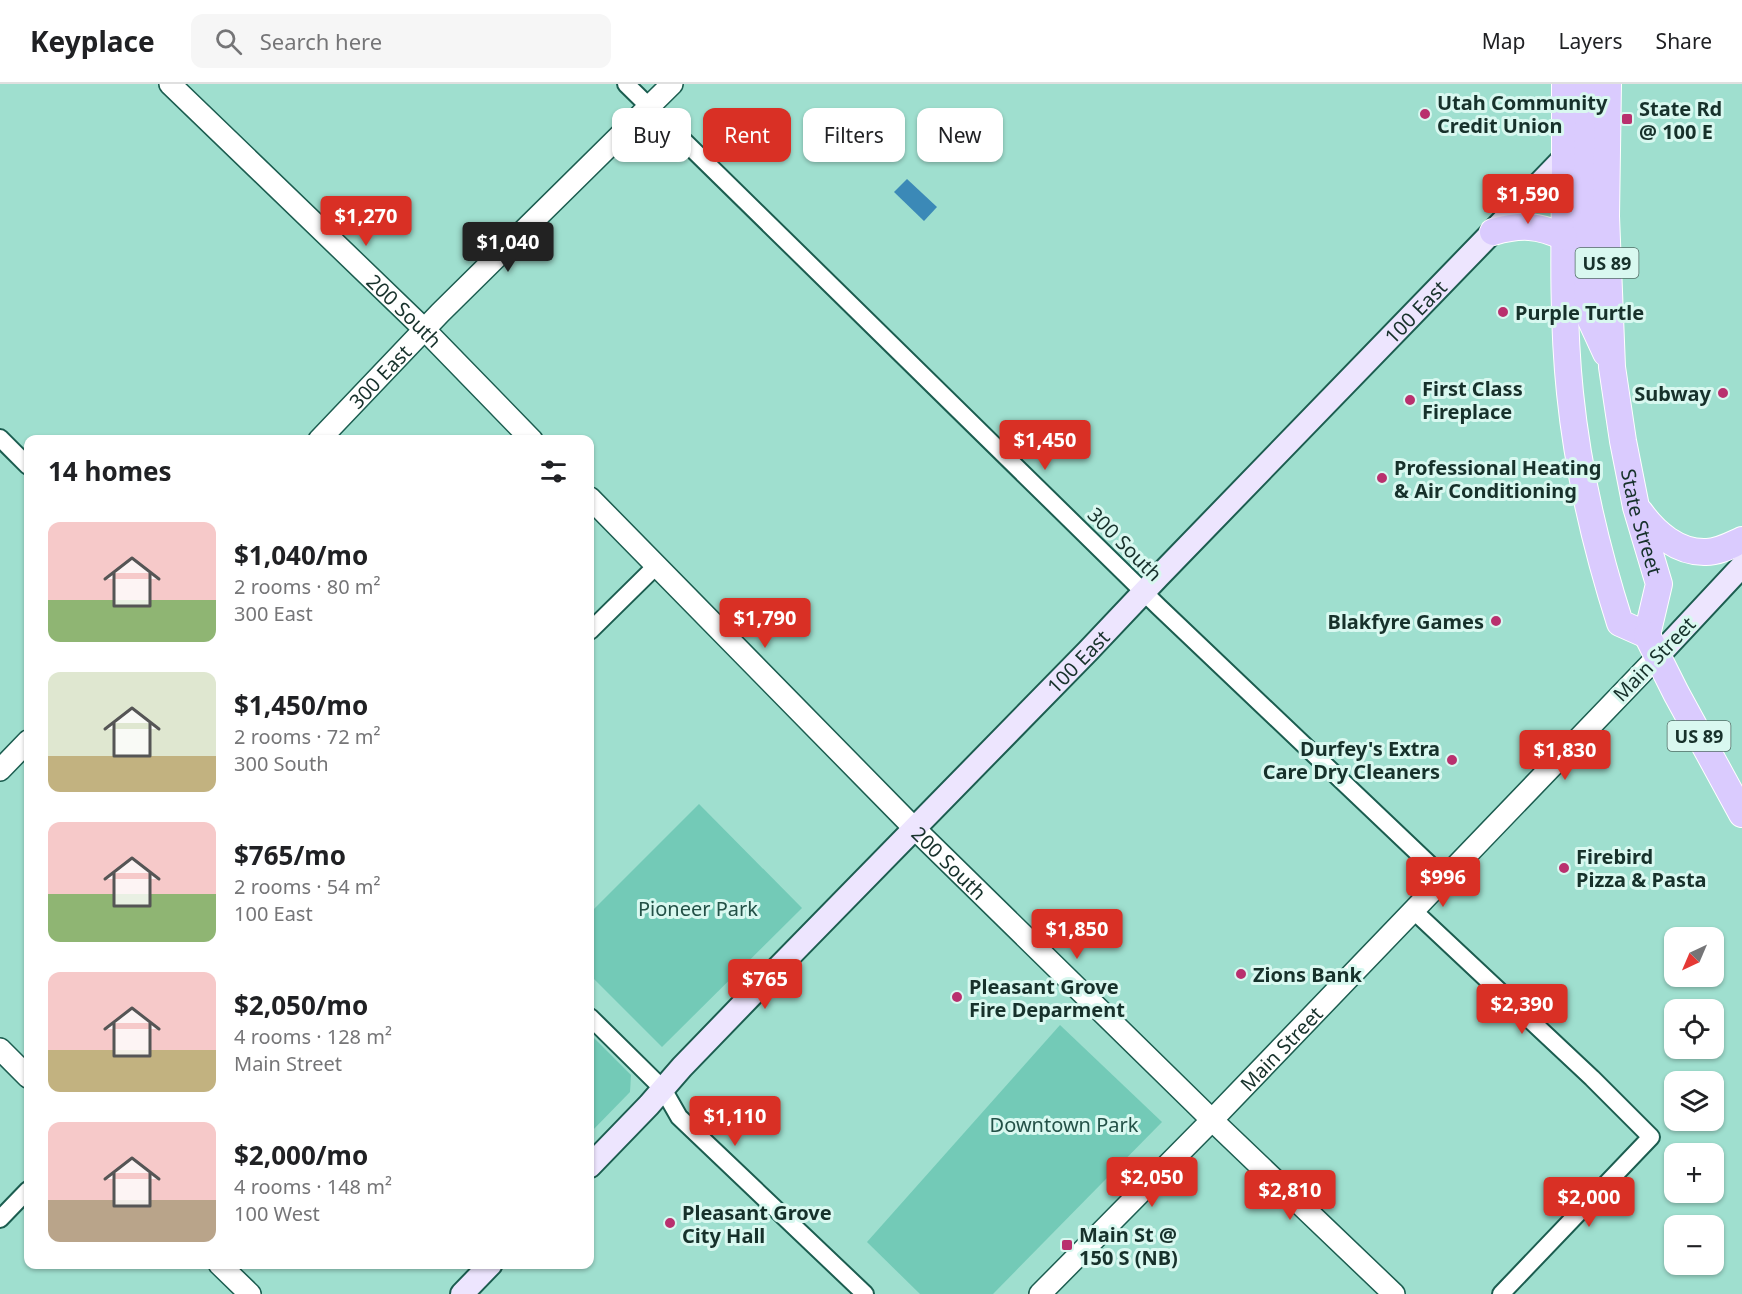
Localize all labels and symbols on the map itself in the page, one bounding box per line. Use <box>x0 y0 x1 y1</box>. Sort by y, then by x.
place label: Utah Community Credit Union <box>1437 89 1608 139</box>
place label: State Rd @ 100 E <box>1639 95 1722 145</box>
marker: Utah Community Credit Union <box>1418 107 1432 121</box>
marker: State Rd @ 100 E <box>1620 112 1634 126</box>
pin: $1,590 <box>1479 174 1577 225</box>
pin: $1,270 <box>317 196 415 247</box>
pin: $1,040 <box>459 222 557 273</box>
road number: US 89 <box>1576 248 1638 278</box>
street label: 200 South <box>361 268 448 353</box>
street label: 100 East <box>1378 274 1452 349</box>
place label: Purple Turtle <box>1515 299 1644 326</box>
marker: Purple Turtle <box>1496 305 1510 319</box>
street label: 300 East <box>343 338 417 414</box>
place label: First Class Fireplace <box>1422 375 1523 425</box>
place label: Subway <box>1634 380 1712 407</box>
marker: Subway <box>1716 386 1730 400</box>
marker: First Class Fireplace <box>1403 393 1417 407</box>
pin: $1,450 <box>996 420 1094 471</box>
place label: Professional Heating & Air Conditioning <box>1394 454 1601 504</box>
street label: State Street <box>1615 466 1669 578</box>
marker: Professional Heating & Air Conditioning <box>1375 471 1389 485</box>
street label: 300 South <box>1082 501 1168 587</box>
pin: $1,790 <box>716 598 814 649</box>
place label: Blakfyre Games <box>1328 608 1484 635</box>
street label: Main Street <box>1607 611 1701 707</box>
marker: Blakfyre Games <box>1489 614 1503 628</box>
street label: 100 East <box>1041 624 1115 699</box>
road number: US 89 <box>1668 721 1730 751</box>
pin: $1,830 <box>1516 730 1614 781</box>
place label: Durfey's Extra Care Dry Cleaners <box>1263 735 1440 785</box>
marker: Durfey's Extra Care Dry Cleaners <box>1445 753 1459 767</box>
street label: 200 South <box>906 820 993 905</box>
place label: Firebird Pizza & Pasta <box>1576 843 1707 893</box>
pin: $996 <box>1407 857 1479 908</box>
marker: Firebird Pizza & Pasta <box>1557 861 1571 875</box>
park label: Pioneer Park <box>638 895 758 922</box>
pin: $1,850 <box>1028 909 1126 960</box>
north arrow <box>1664 927 1724 987</box>
pin: $765 <box>729 959 801 1010</box>
place label: Zions Bank <box>1253 961 1363 988</box>
marker: Zions Bank <box>1234 967 1248 981</box>
place label: Pleasant Grove Fire Deparment <box>969 973 1125 1023</box>
pin: $2,390 <box>1473 984 1571 1035</box>
marker: Pleasant Grove Fire Deparment <box>950 990 964 1004</box>
street label: Main Street <box>1234 1000 1328 1097</box>
pin: $1,110 <box>686 1096 784 1147</box>
park label: Downtown Park <box>990 1111 1139 1138</box>
pin: $2,050 <box>1103 1157 1201 1208</box>
pin: $2,810 <box>1241 1170 1339 1221</box>
pin: $2,000 <box>1540 1177 1638 1228</box>
place label: Pleasant Grove City Hall <box>682 1199 832 1249</box>
marker: Pleasant Grove City Hall <box>663 1216 677 1230</box>
place label: Main St @ 150 S (NB) <box>1079 1221 1178 1271</box>
marker: Main St @ 150 S (NB) <box>1060 1238 1074 1252</box>

